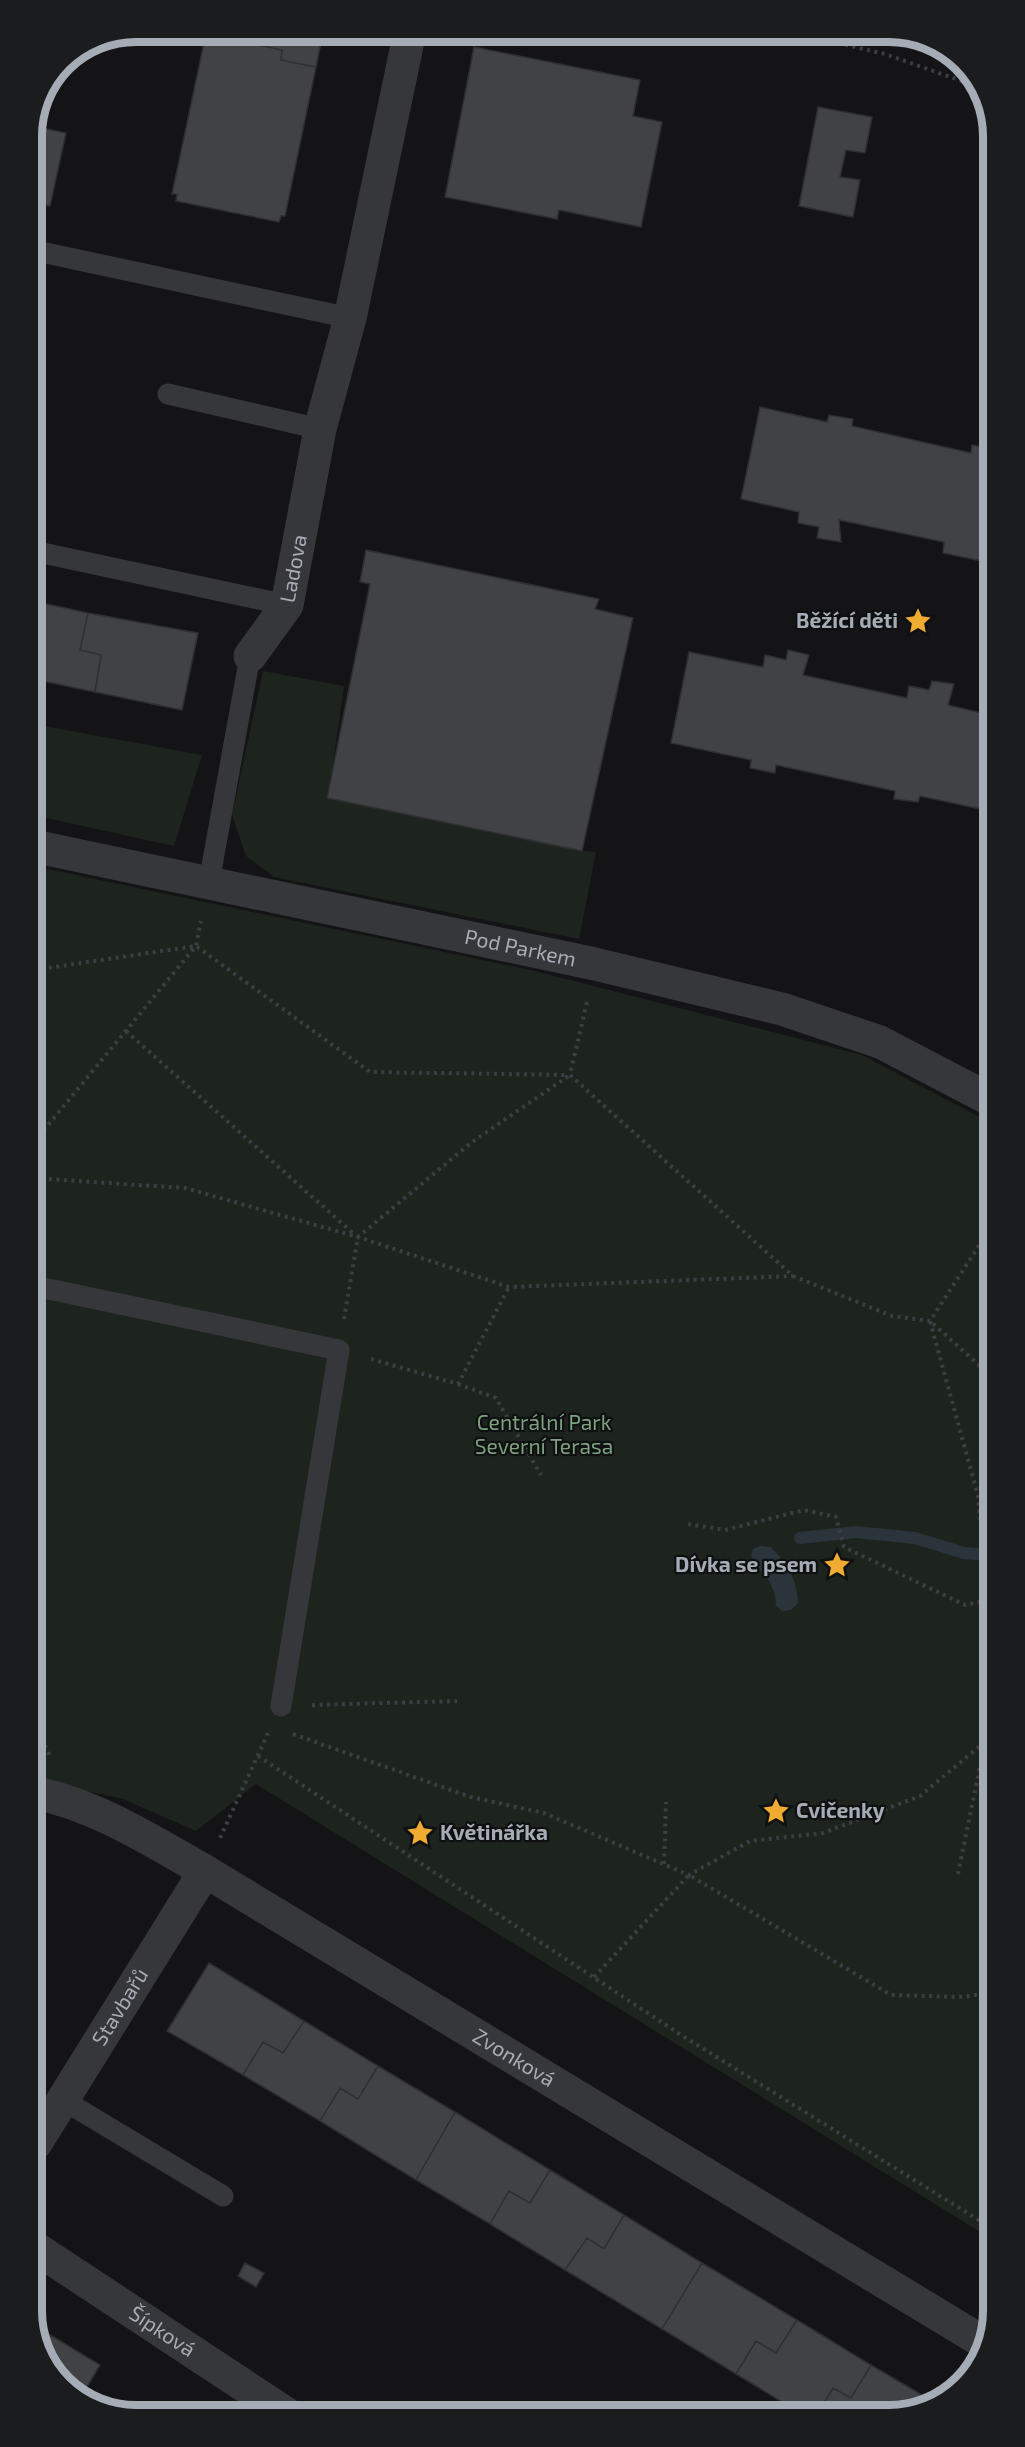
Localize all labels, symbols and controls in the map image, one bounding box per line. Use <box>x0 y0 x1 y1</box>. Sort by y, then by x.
street label: Ladova <box>274 532 311 604</box>
place icon: Běžící děti <box>903 606 933 636</box>
place label: Běžící děti <box>796 607 898 632</box>
street label: Pod Parkem <box>463 923 579 971</box>
park label: Centrální Park Severní Terasa <box>475 1409 613 1458</box>
place icon: Dívka se psem <box>822 1550 852 1580</box>
place label: Dívka se psem <box>675 1551 817 1576</box>
place icon: Cvičenky <box>761 1796 791 1826</box>
place label: Cvičenky <box>796 1797 885 1823</box>
place icon: Květinářka <box>405 1818 435 1848</box>
place label: Květinářka <box>440 1819 548 1844</box>
street label: Stavbařů <box>86 1963 153 2050</box>
street label: Zvonková <box>469 2022 560 2091</box>
street label: Šípková <box>125 2300 201 2361</box>

